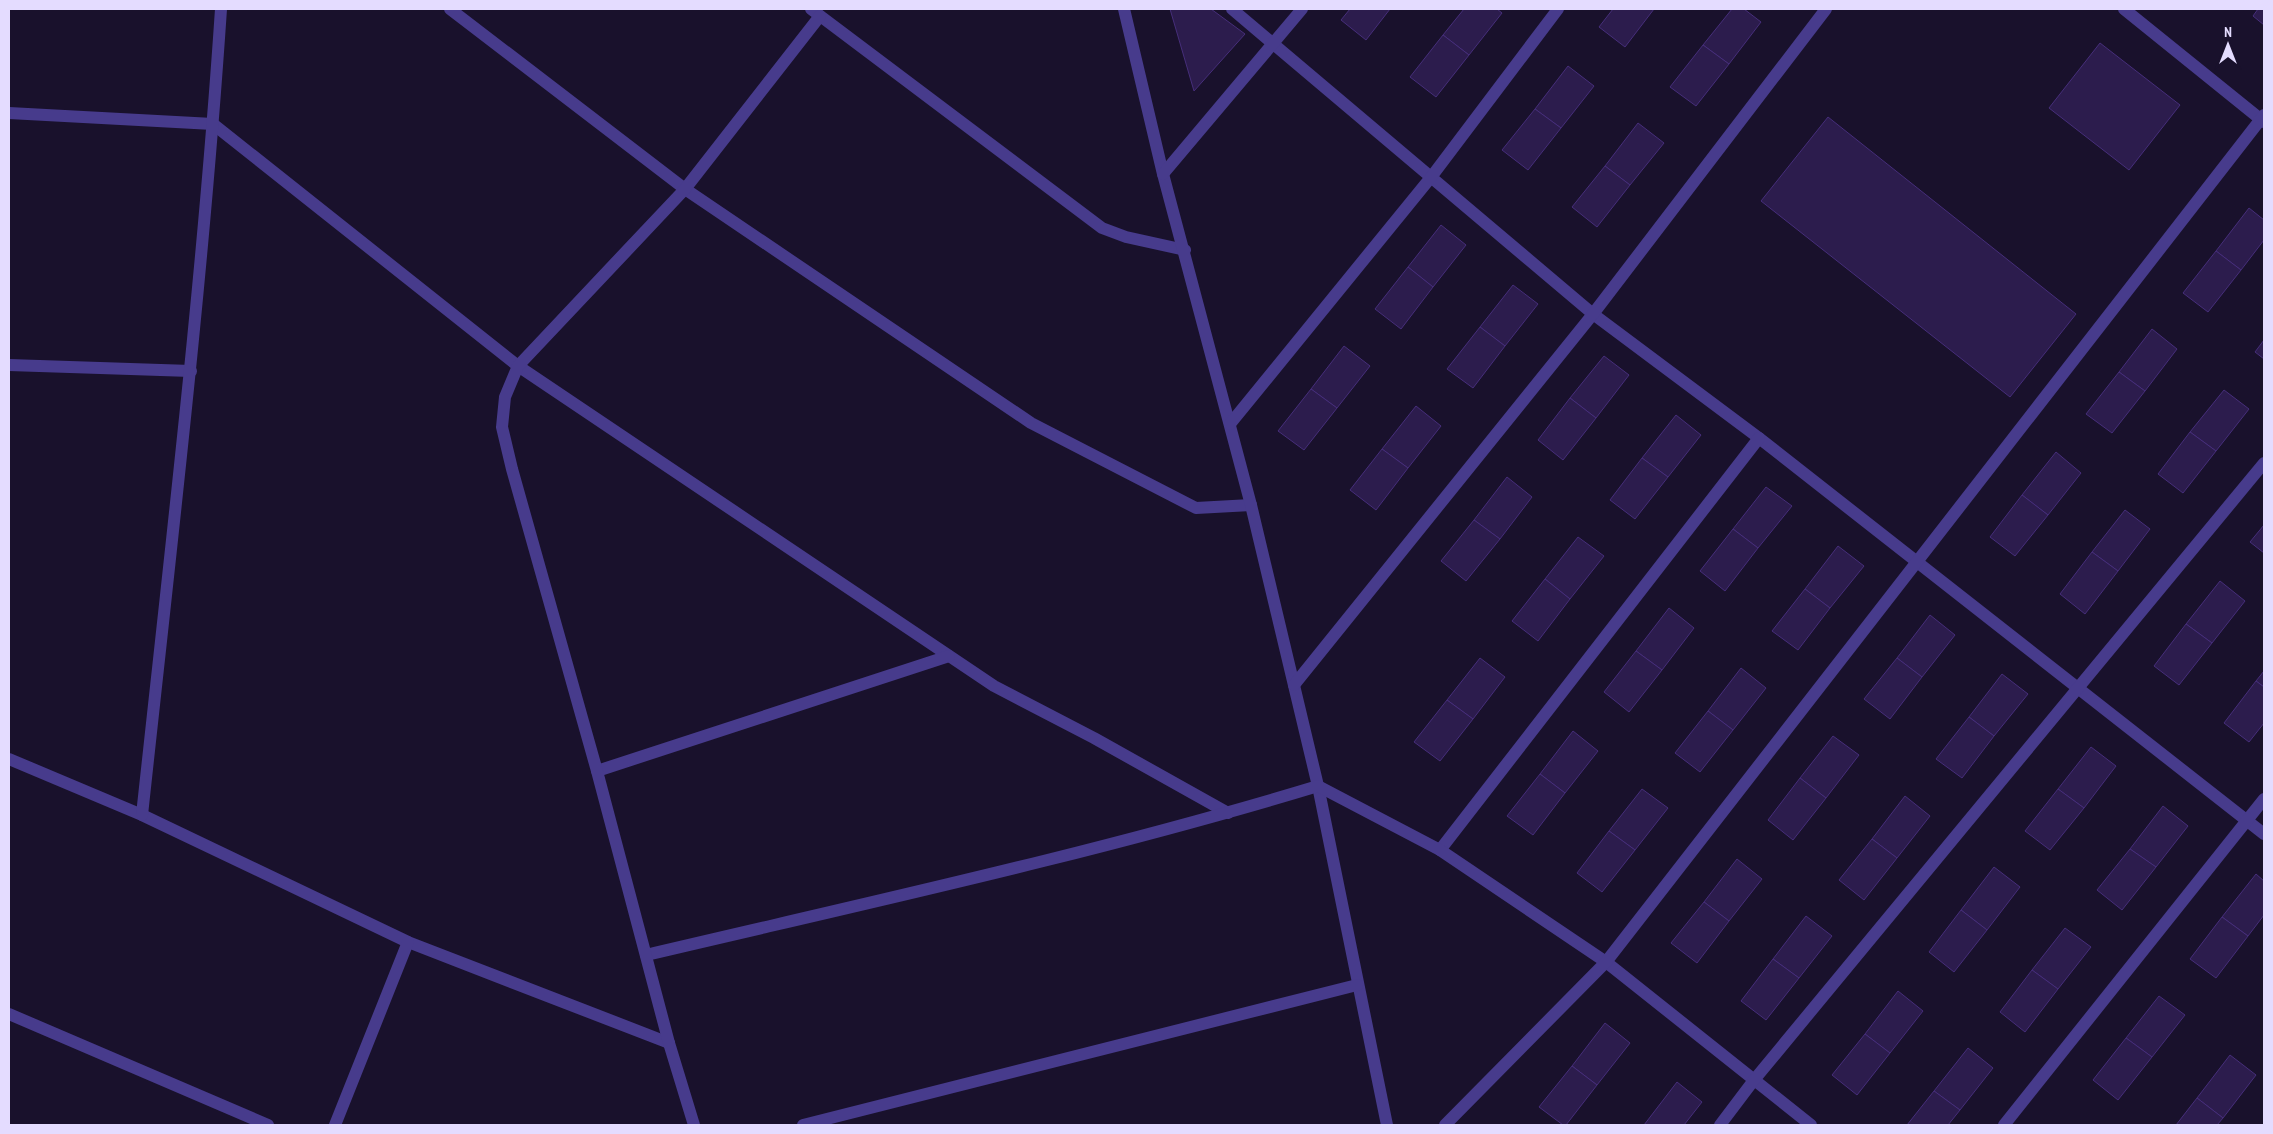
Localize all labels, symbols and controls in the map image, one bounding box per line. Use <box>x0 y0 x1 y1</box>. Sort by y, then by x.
north arrow <box>2203 20 2253 70</box>
text: N <box>2224 23 2232 41</box>

